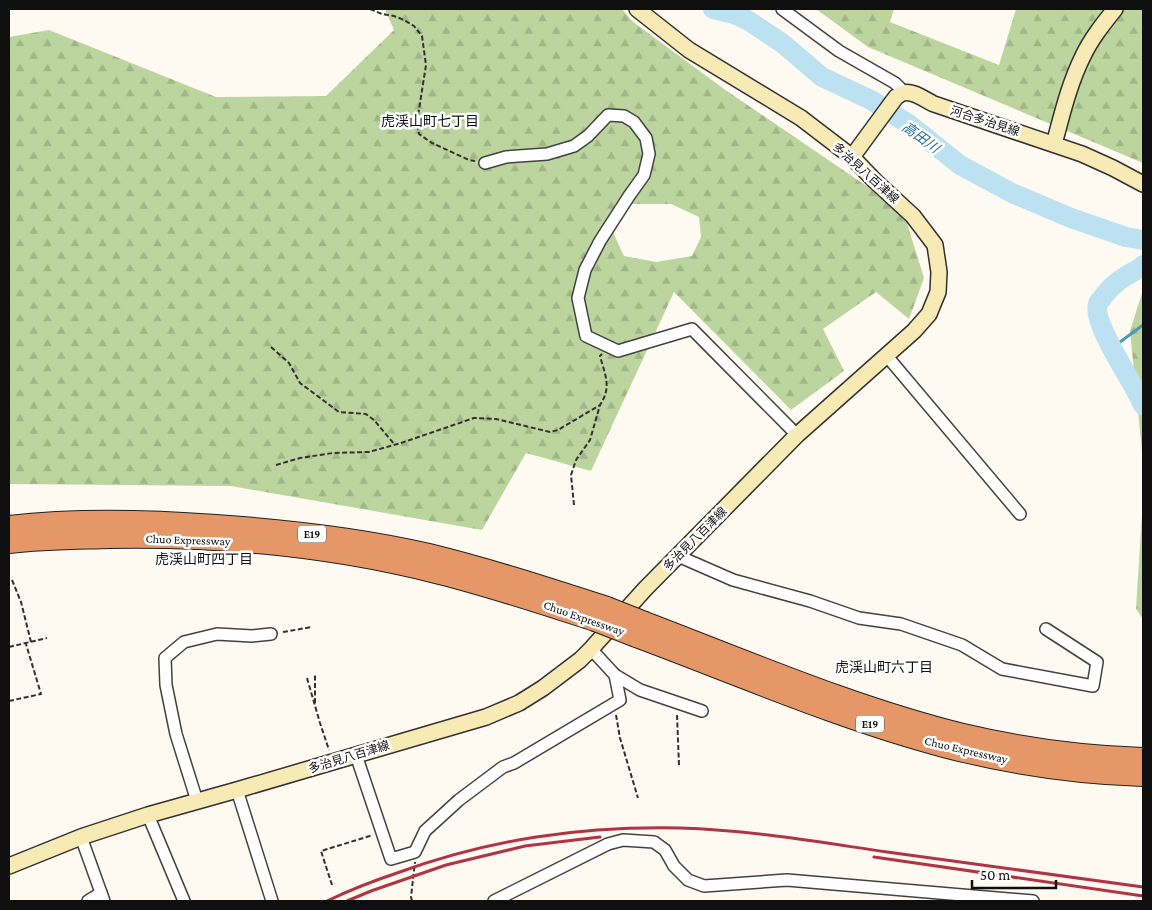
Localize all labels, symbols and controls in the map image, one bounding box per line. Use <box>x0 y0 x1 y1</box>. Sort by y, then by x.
street label: 河合多治見線 <box>949 103 1021 139</box>
district label: 虎渓山町七丁目 <box>381 113 479 129</box>
water label: 高田川 <box>899 118 944 157</box>
street label: 多治見八百津線 <box>830 140 902 206</box>
street label: 多治見八百津線 <box>660 504 730 574</box>
road number: E19 <box>298 526 326 542</box>
street label: Chuo Expressway <box>145 532 231 548</box>
district label: 虎渓山町四丁目 <box>155 551 253 567</box>
street label: Chuo Expressway <box>542 598 627 639</box>
district label: 虎渓山町六丁目 <box>835 659 933 675</box>
road number: E19 <box>856 716 884 732</box>
street label: Chuo Expressway <box>923 734 1009 766</box>
street label: 多治見八百津線 <box>307 738 391 776</box>
scale bar <box>972 858 1056 890</box>
text: 50 m <box>980 867 1010 883</box>

